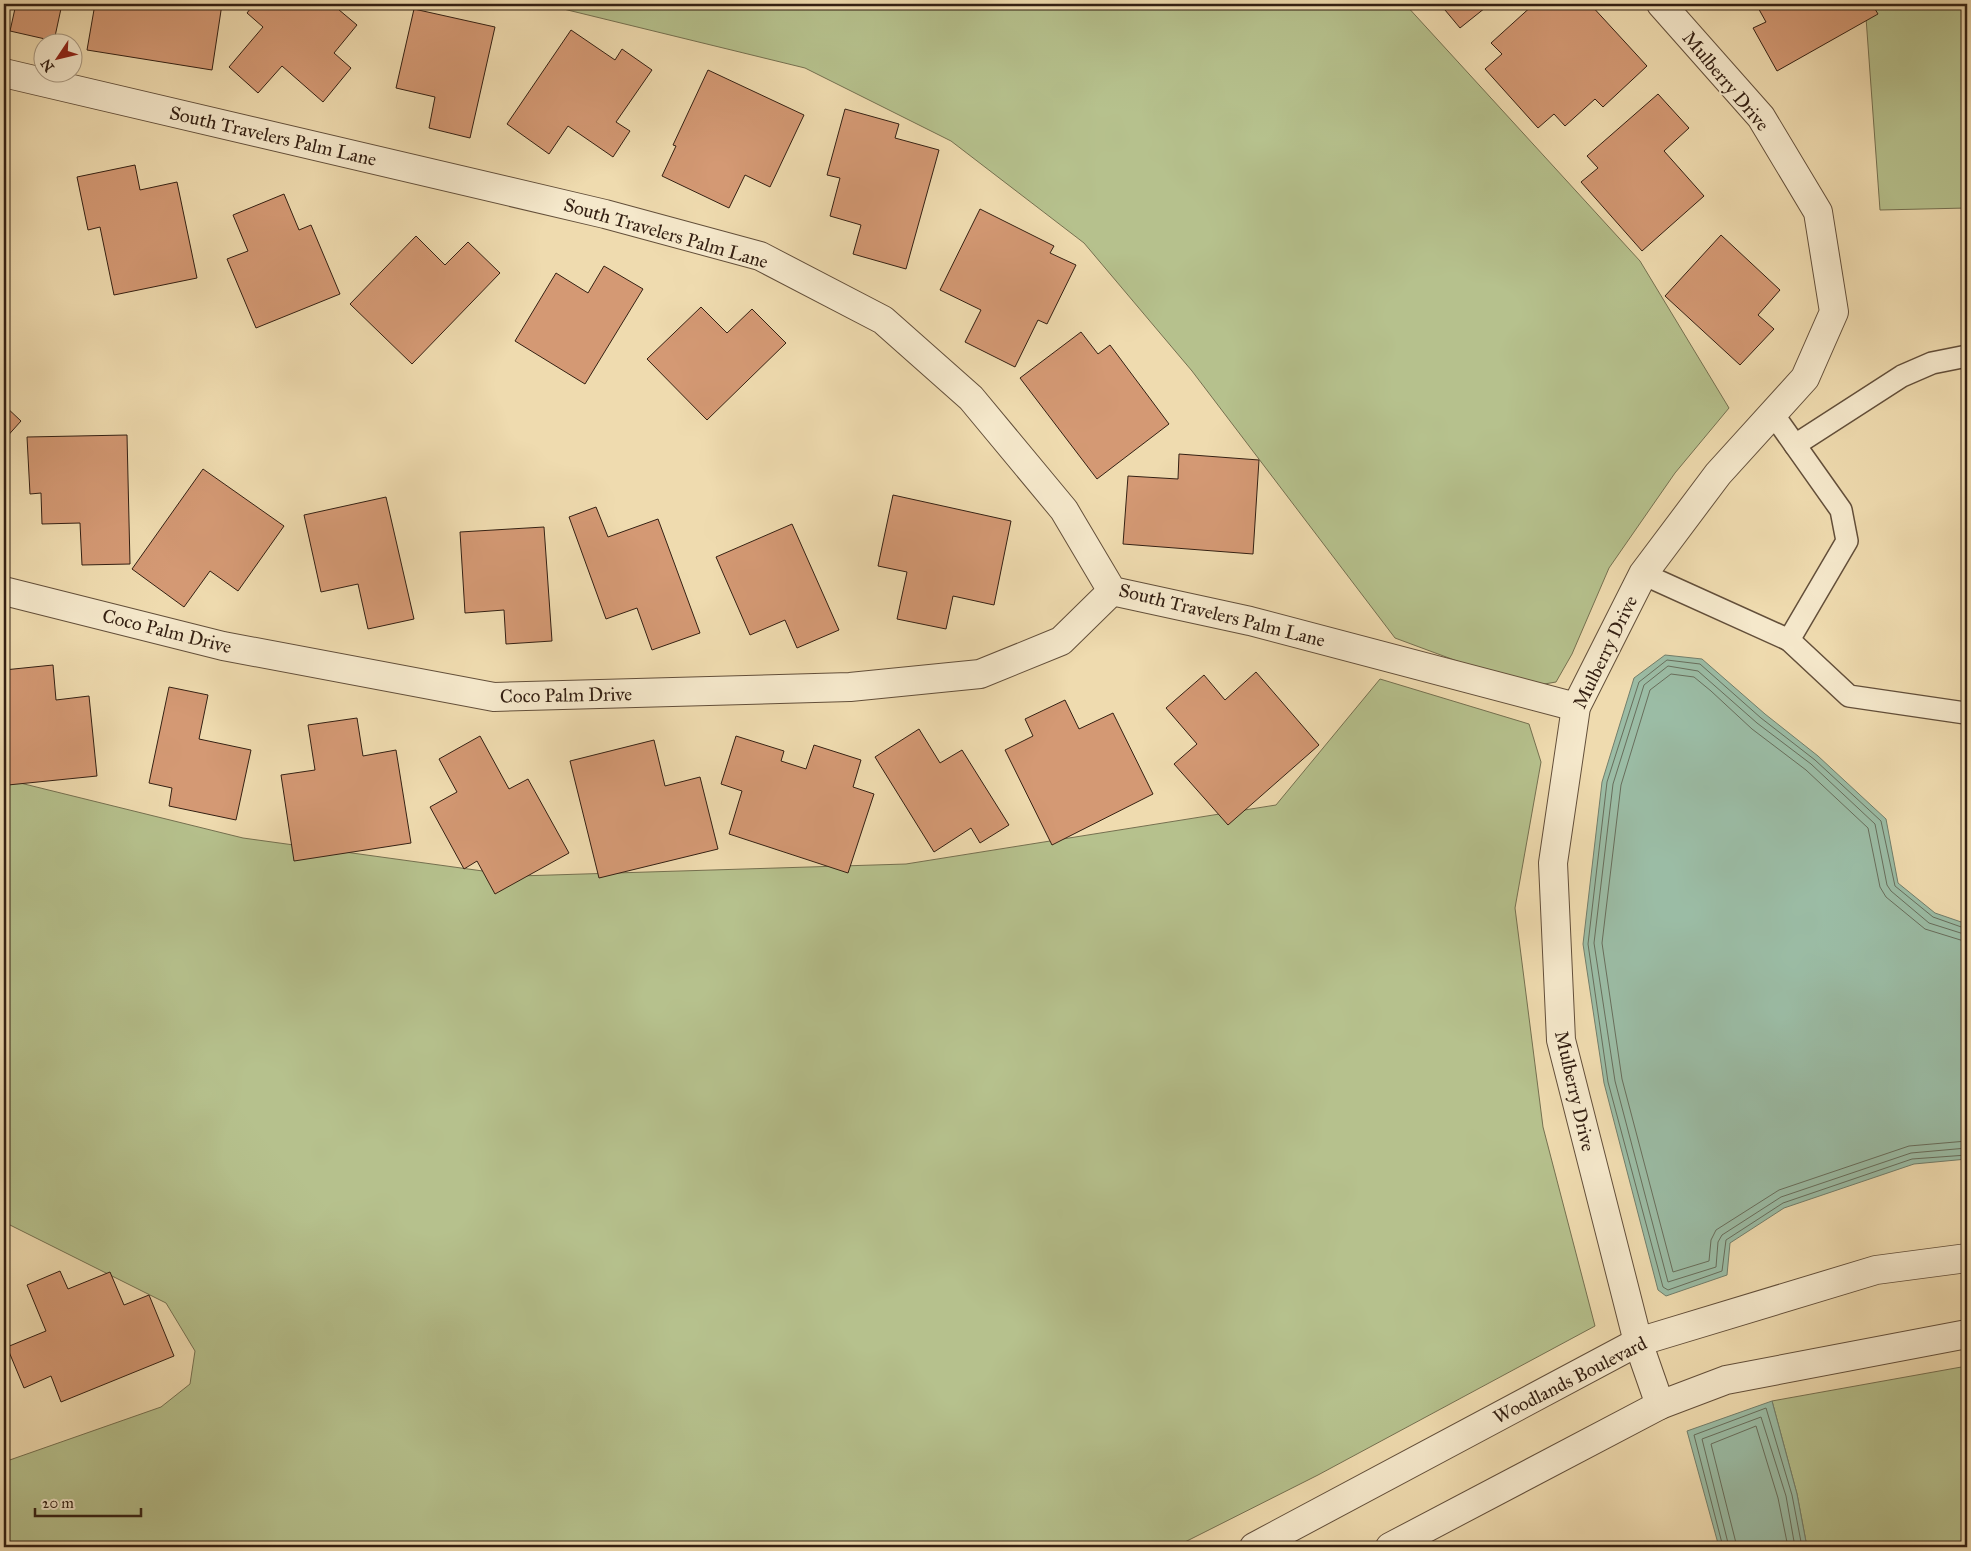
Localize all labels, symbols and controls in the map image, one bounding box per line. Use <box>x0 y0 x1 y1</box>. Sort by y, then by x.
street label: Mulberry Drive <box>1678 27 1774 136</box>
north arrow <box>32 32 82 82</box>
text: N <box>37 55 58 75</box>
street label: South Travelers Palm Lane <box>167 101 379 171</box>
street label: South Travelers Palm Lane <box>561 193 771 273</box>
street label: South Travelers Palm Lane <box>1117 578 1328 652</box>
street label: Mulberry Drive <box>1568 592 1642 712</box>
street label: Coco Palm Drive <box>100 604 234 658</box>
street label: Coco Palm Drive <box>500 682 632 708</box>
street label: Mulberry Drive <box>1550 1028 1600 1154</box>
street label: Woodlands Boulevard <box>1489 1331 1651 1429</box>
scale bar <box>35 1486 141 1518</box>
text: 20 m <box>42 1494 74 1512</box>

